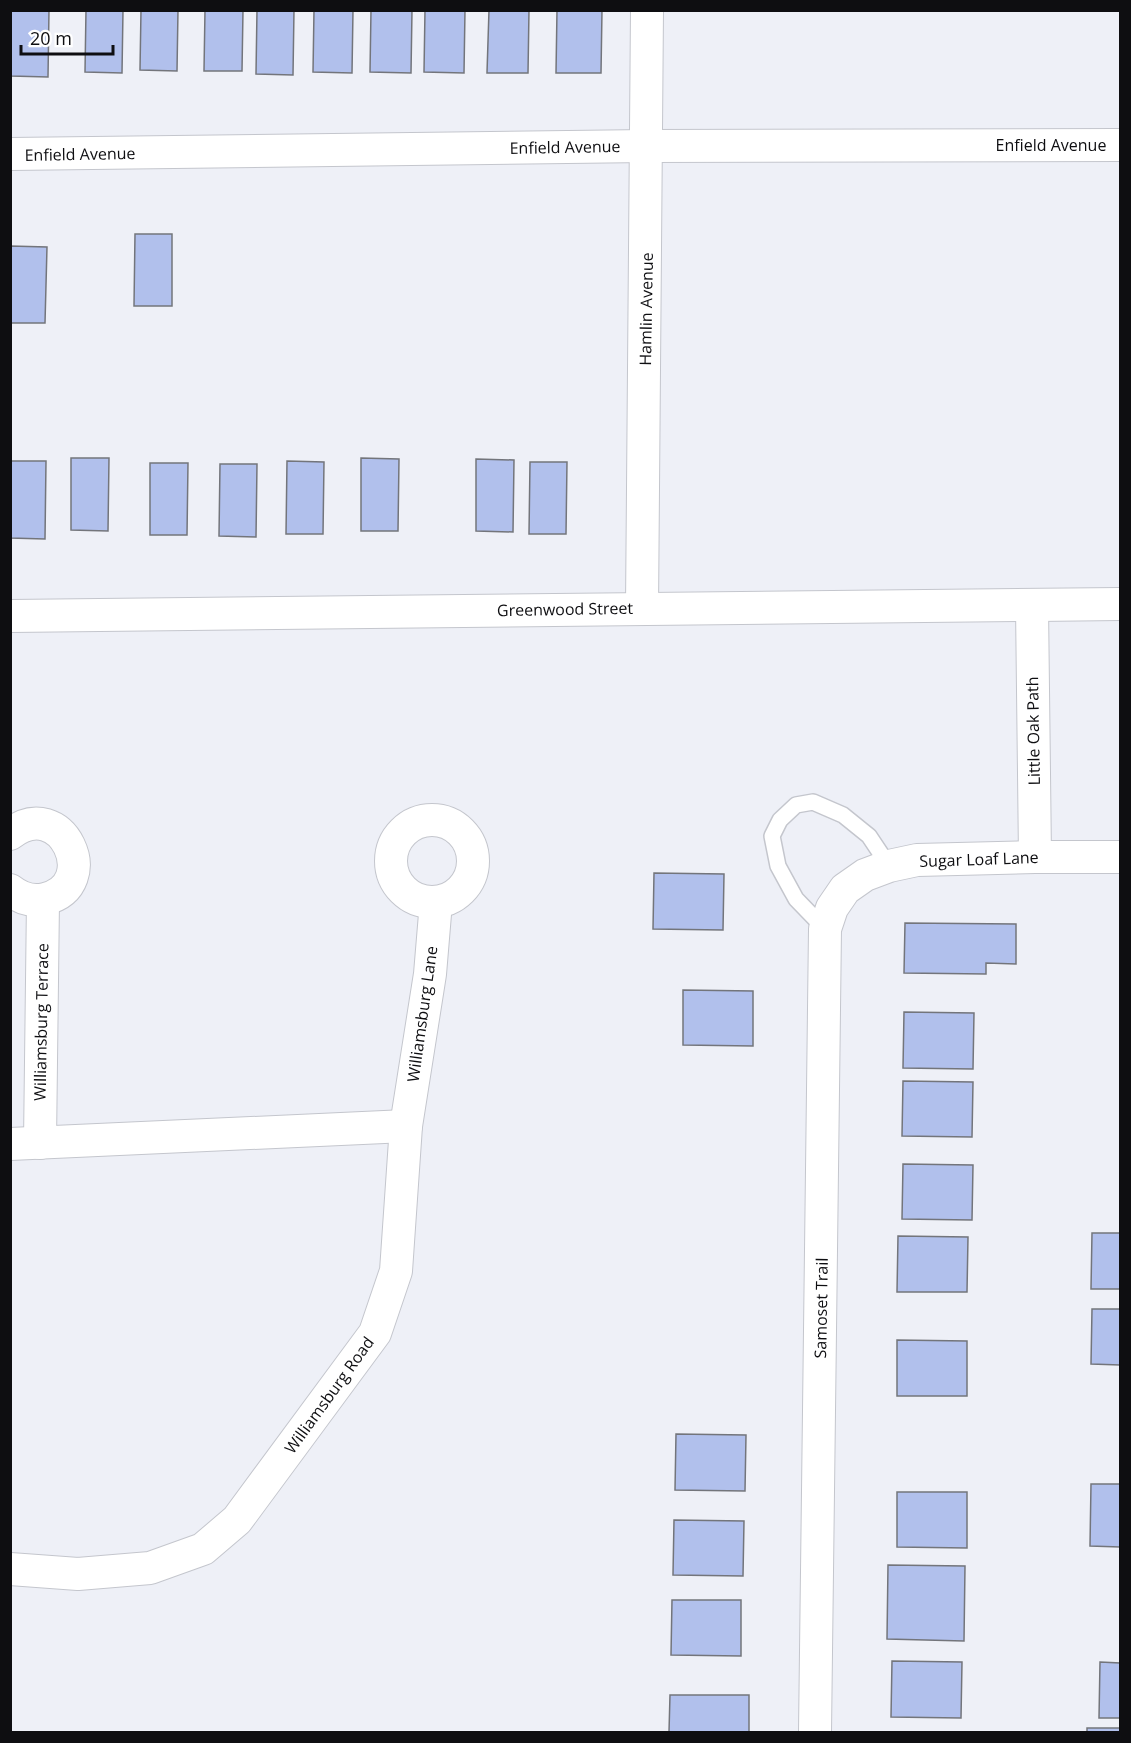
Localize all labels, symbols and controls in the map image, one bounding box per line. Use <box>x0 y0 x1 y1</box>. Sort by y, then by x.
scale bar <box>21 18 112 56</box>
text: 20 m <box>30 26 72 50</box>
street label: Enfield Avenue <box>996 134 1106 156</box>
street label: Enfield Avenue <box>509 135 621 159</box>
street label: Enfield Avenue <box>24 142 136 166</box>
street label: Hamlin Avenue <box>634 252 658 366</box>
street label: Greenwood Street <box>497 597 634 621</box>
street label: Little Oak Path <box>1021 676 1045 786</box>
street label: Sugar Loaf Lane <box>919 846 1039 872</box>
street label: Williamsburg Terrace <box>29 943 53 1101</box>
street label: Williamsburg Lane <box>402 944 442 1084</box>
street label: Samoset Trail <box>809 1257 833 1359</box>
street label: Williamsburg Road <box>279 1332 379 1458</box>

